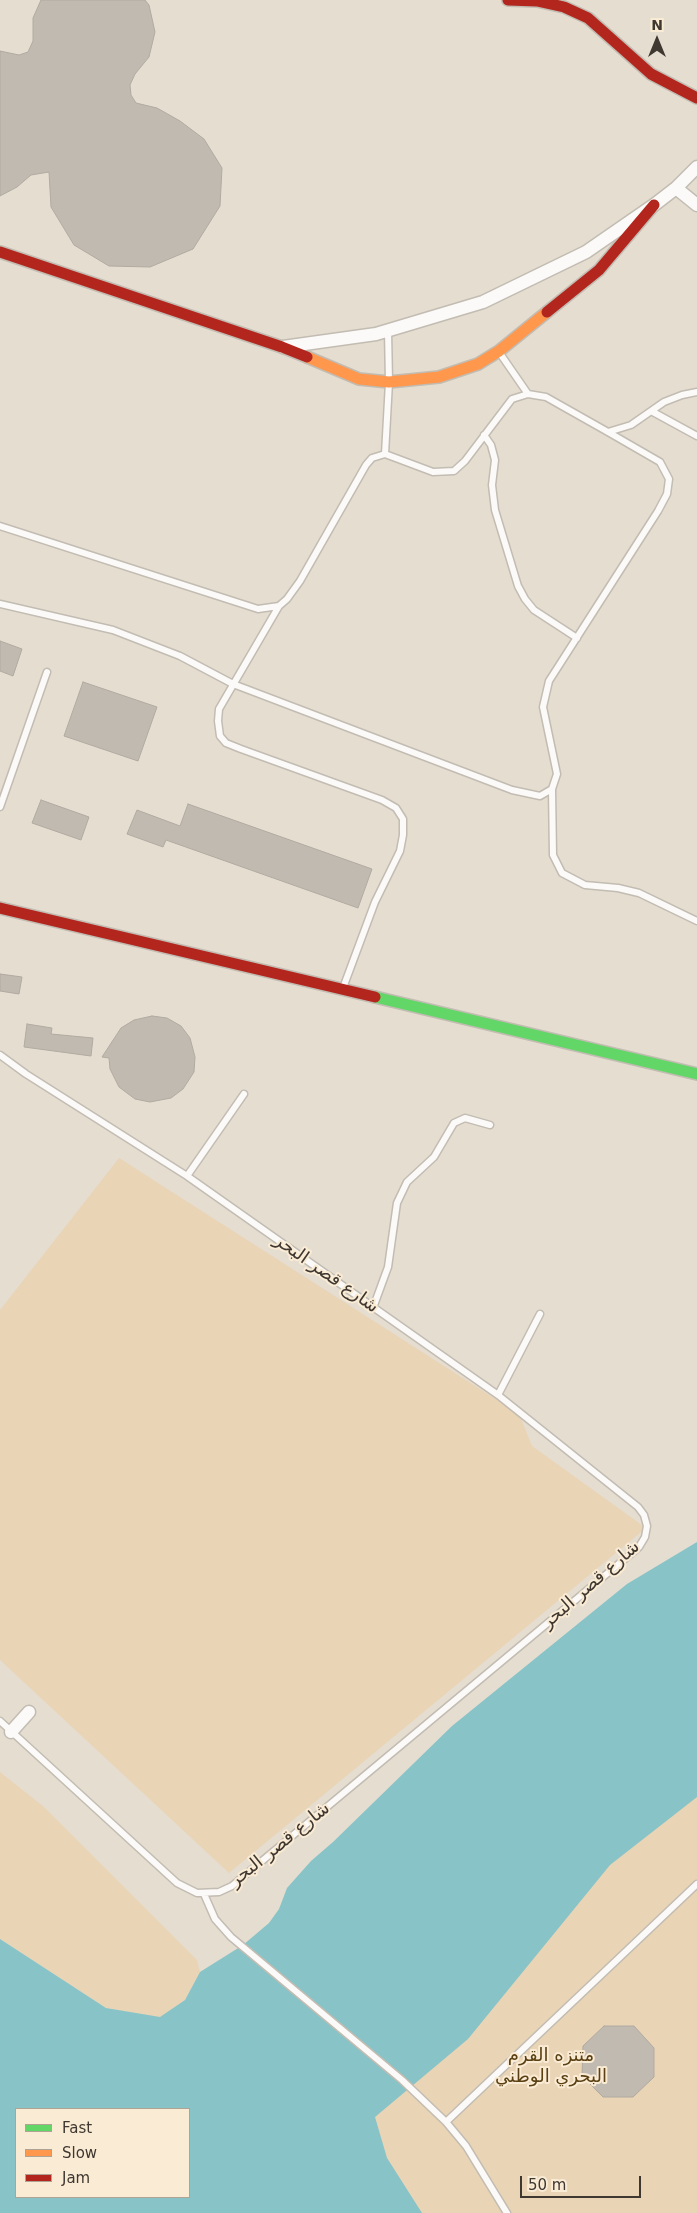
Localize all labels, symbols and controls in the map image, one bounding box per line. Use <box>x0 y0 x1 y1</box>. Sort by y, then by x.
north arrow <box>632 15 682 65</box>
text: N <box>651 17 663 33</box>
street label: شارع قصر البحر <box>269 1230 383 1318</box>
street label: شارع قصر البحر <box>537 1536 645 1634</box>
street label: شارع قصر البحر <box>225 1798 335 1892</box>
park label: متنزه القرم البحري الوطني <box>495 2045 607 2088</box>
legend <box>15 2108 190 2198</box>
text: Fast <box>62 2119 92 2137</box>
text: Slow <box>62 2144 97 2162</box>
scale bar <box>522 2166 643 2198</box>
text: Jam <box>62 2169 90 2187</box>
text: 50 m <box>528 2176 566 2194</box>

